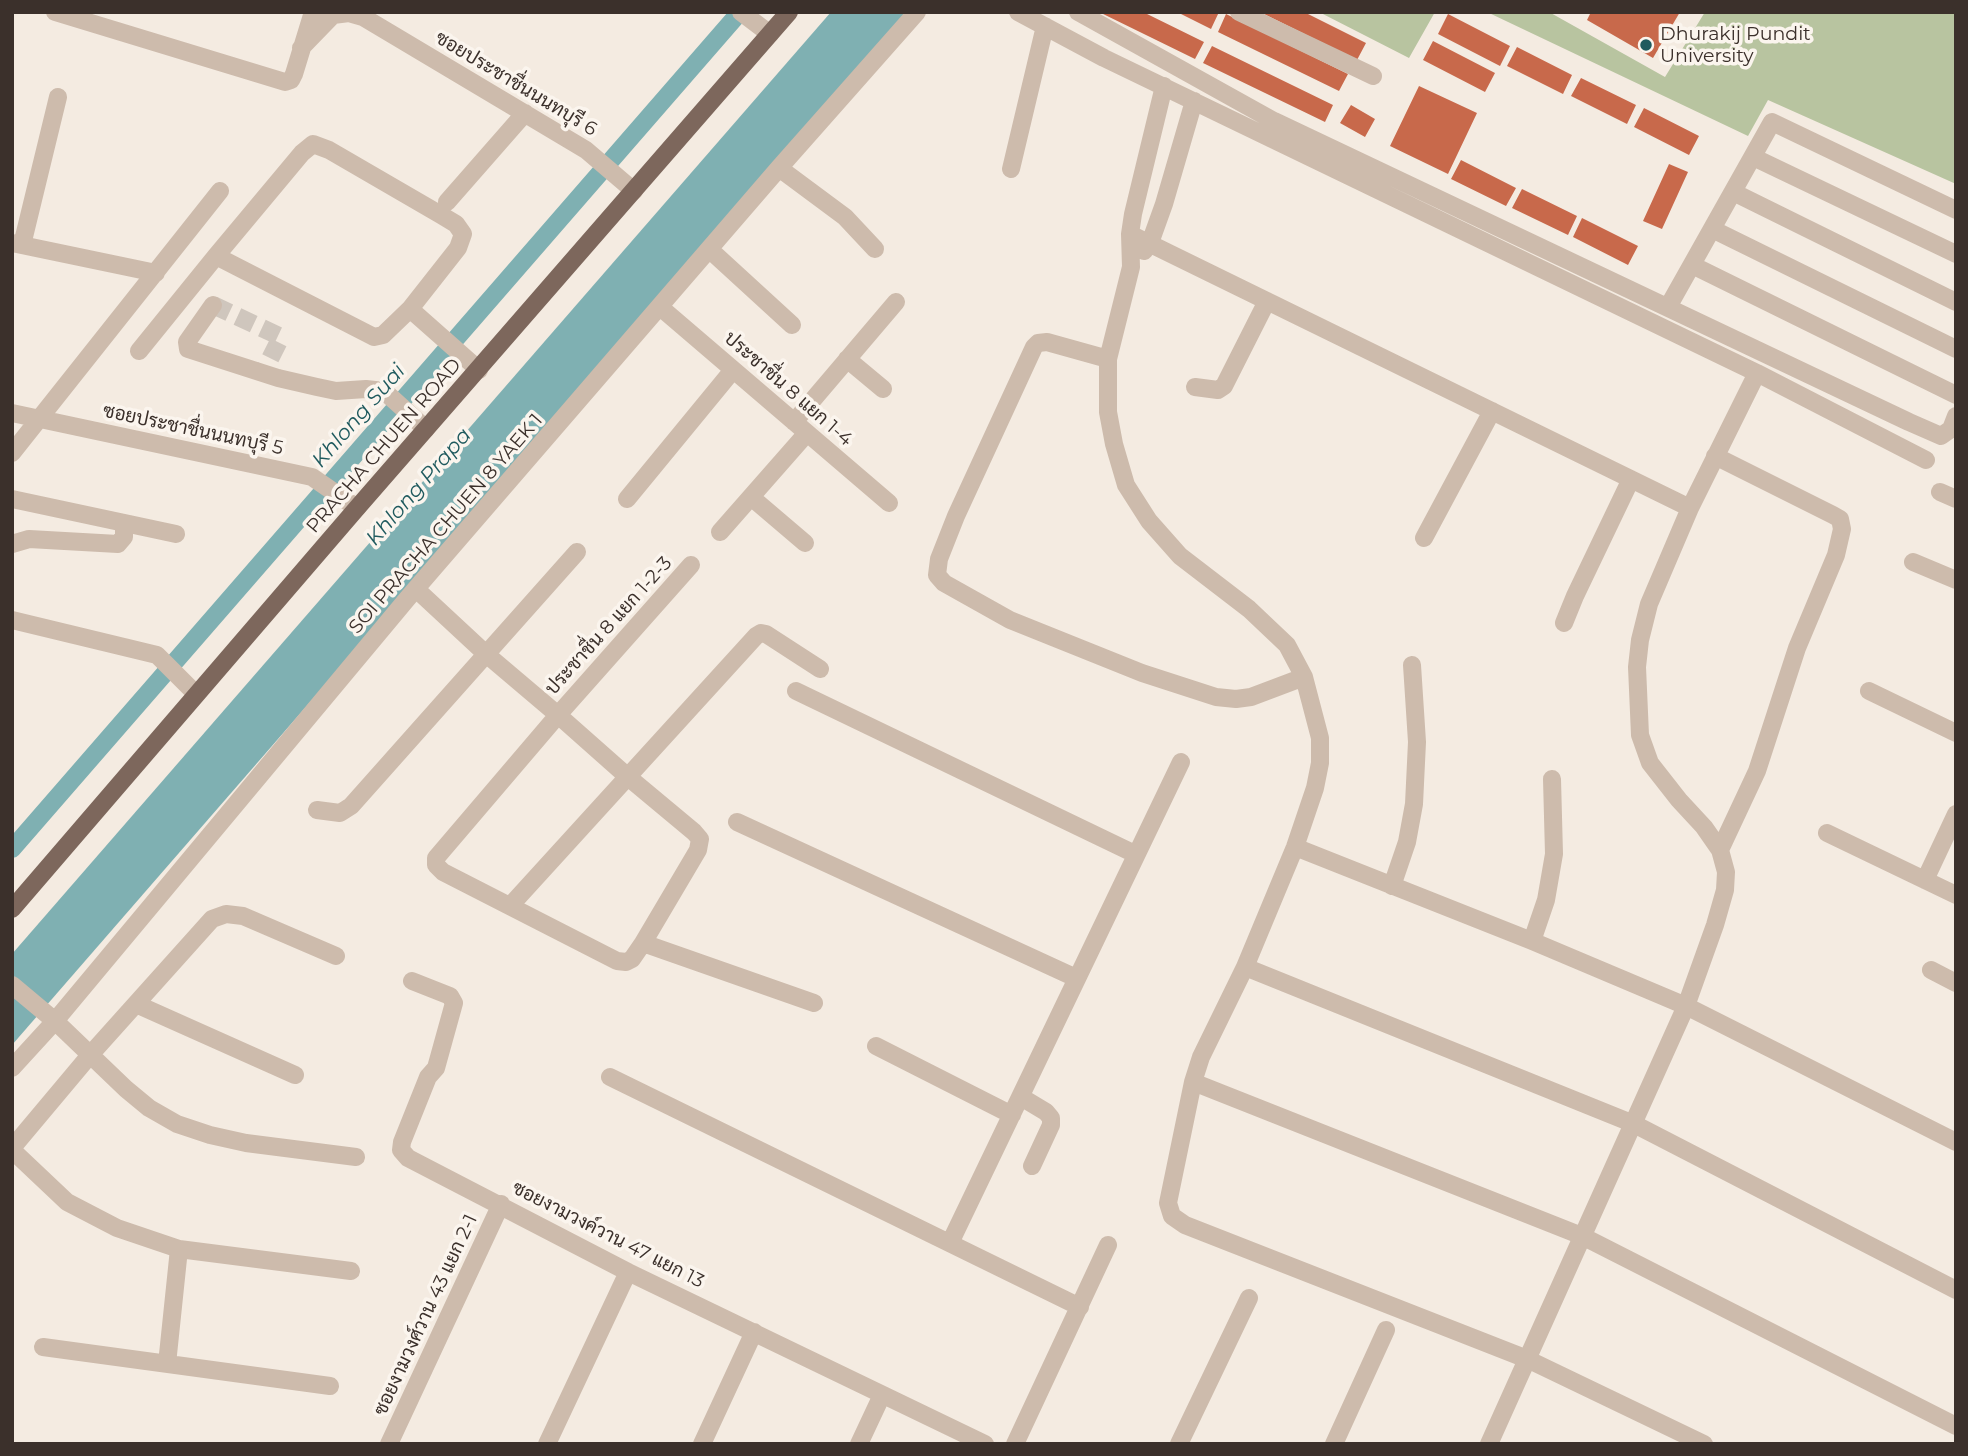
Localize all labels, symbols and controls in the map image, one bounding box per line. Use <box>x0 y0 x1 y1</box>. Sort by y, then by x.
place label: Dhurakij Pundit University <box>1660 23 1811 67</box>
street label: ซอยประชาชื่นนนทบุรี 6 <box>431 27 601 141</box>
marker: Dhurakij Pundit University <box>1638 37 1654 53</box>
street label: ประชาชื่น 8 แยก 1-4 <box>719 327 857 451</box>
street label: PRACHA CHUEN ROAD <box>302 354 466 538</box>
water label: Khlong Suai <box>307 359 411 473</box>
street label: ซอยประชาชื่นนนทบุรี 5 <box>101 400 285 460</box>
street label: SOI PRACHA CHUEN 8 YAEK 1 <box>344 410 548 638</box>
water label: Khlong Prapa <box>361 423 477 551</box>
street label: ประชาชื่น 8 แยก 1-2-3 <box>541 552 677 700</box>
street label: ซอยงามวงค์วาน 47 แยก 13 <box>508 1177 708 1293</box>
street label: ซอยงามวงศ์วาน 43 แยก 2-1 <box>369 1211 483 1419</box>

